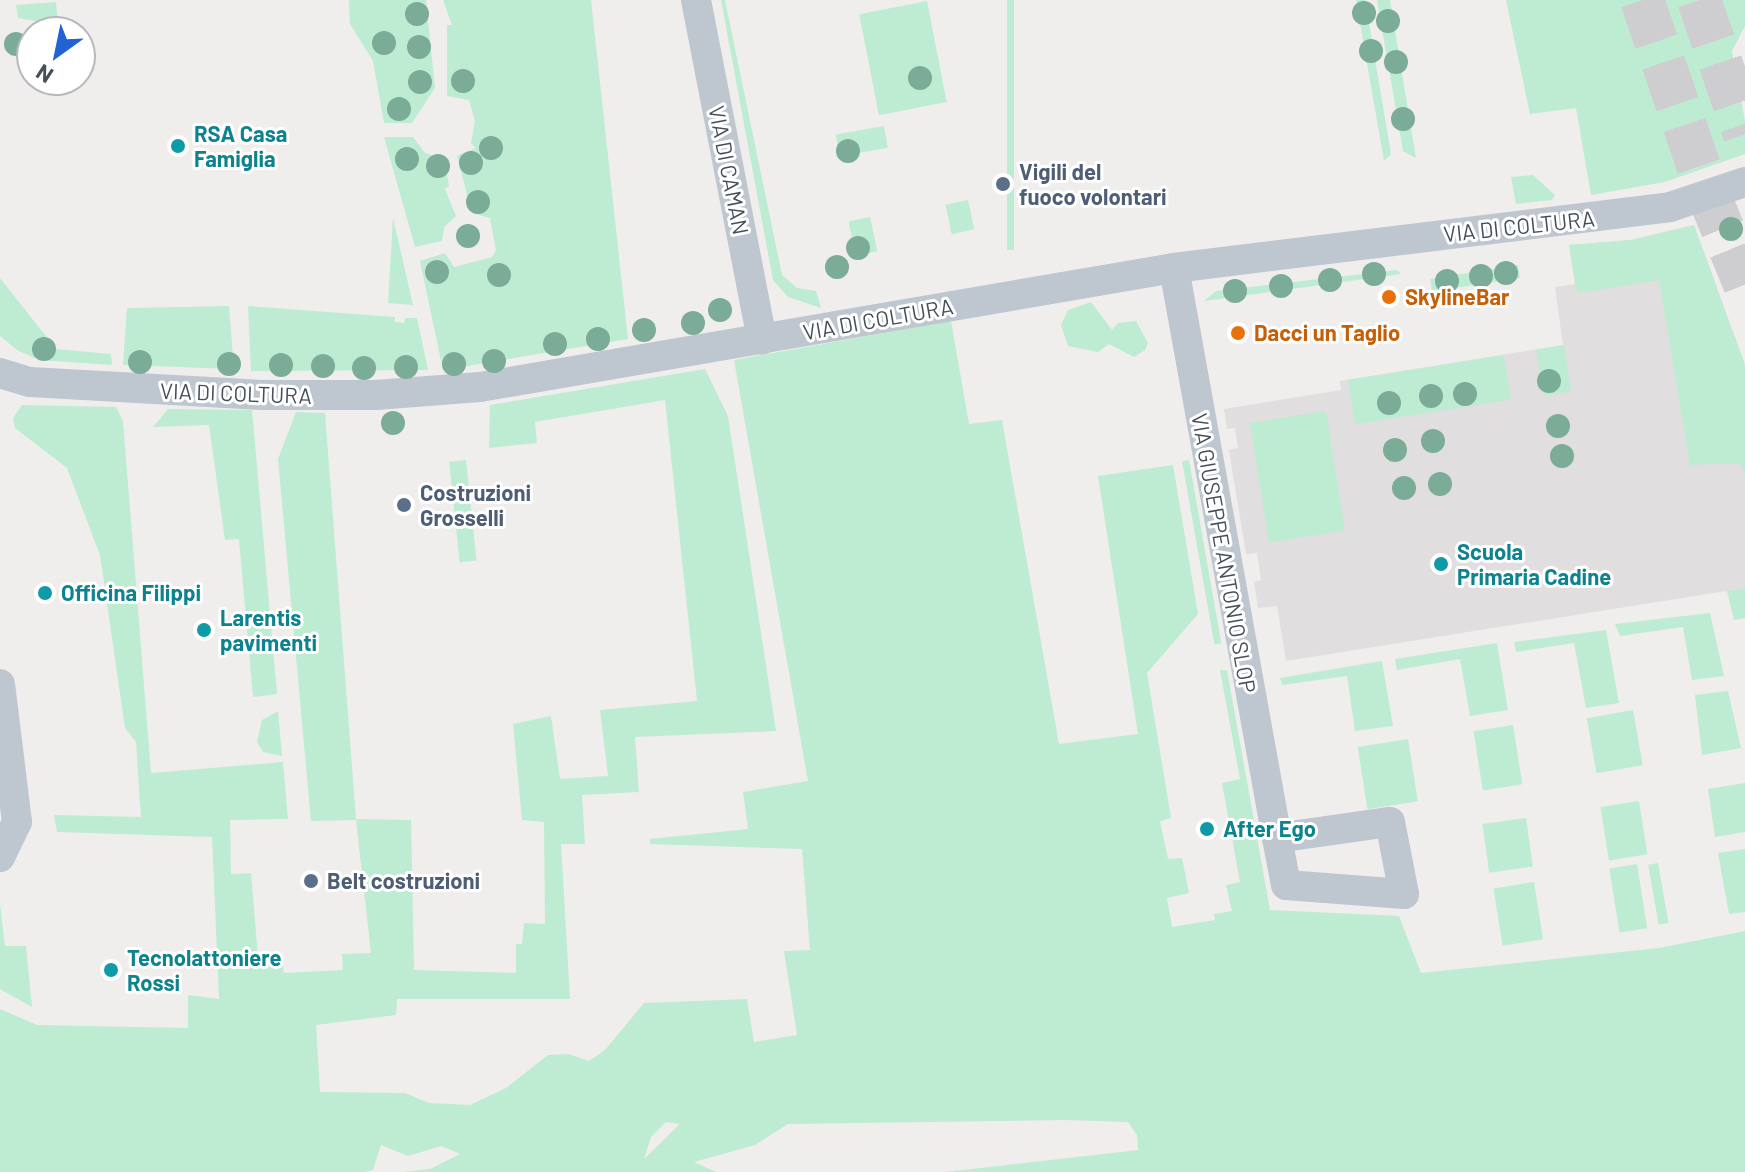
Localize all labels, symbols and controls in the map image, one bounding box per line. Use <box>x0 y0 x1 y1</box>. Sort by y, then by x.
north arrow <box>16 16 96 96</box>
text: N <box>31 60 57 89</box>
street label: VIA DI CAMAN <box>704 103 754 237</box>
place label: RSA Casa Famiglia <box>194 120 287 172</box>
marker: RSA Casa Famiglia <box>169 137 187 155</box>
place label: Vigili del fuoco volontari <box>1019 158 1167 210</box>
marker: Vigili del fuoco volontari <box>994 175 1012 193</box>
street label: VIA DI COLTURA <box>1442 205 1596 247</box>
place label: SkylineBar <box>1405 284 1509 310</box>
marker: SkylineBar <box>1380 288 1398 306</box>
street label: VIA DI COLTURA <box>801 293 955 345</box>
place label: Dacci un Taglio <box>1254 320 1400 346</box>
marker: Dacci un Taglio <box>1229 324 1247 342</box>
street label: VIA DI COLTURA <box>160 377 312 409</box>
street label: VIA GIUSEPPE ANTONIO SLOP <box>1186 411 1262 695</box>
place label: Costruzioni Grosselli <box>420 479 531 530</box>
marker: Costruzioni Grosselli <box>395 496 413 514</box>
place label: Scuola Primaria Cadine <box>1457 538 1611 590</box>
marker: Scuola Primaria Cadine <box>1432 555 1450 573</box>
place label: Officina Filippi <box>61 580 201 606</box>
marker: Officina Filippi <box>36 584 54 602</box>
place label: Larentis pavimenti <box>220 604 317 656</box>
marker: Larentis pavimenti <box>195 621 213 639</box>
place label: After Ego <box>1223 816 1316 842</box>
marker: After Ego <box>1198 820 1216 838</box>
place label: Belt costruzioni <box>327 868 480 894</box>
marker: Belt costruzioni <box>302 872 320 890</box>
place label: Tecnolattoniere Rossi <box>127 944 281 996</box>
marker: Tecnolattoniere Rossi <box>102 961 120 979</box>

